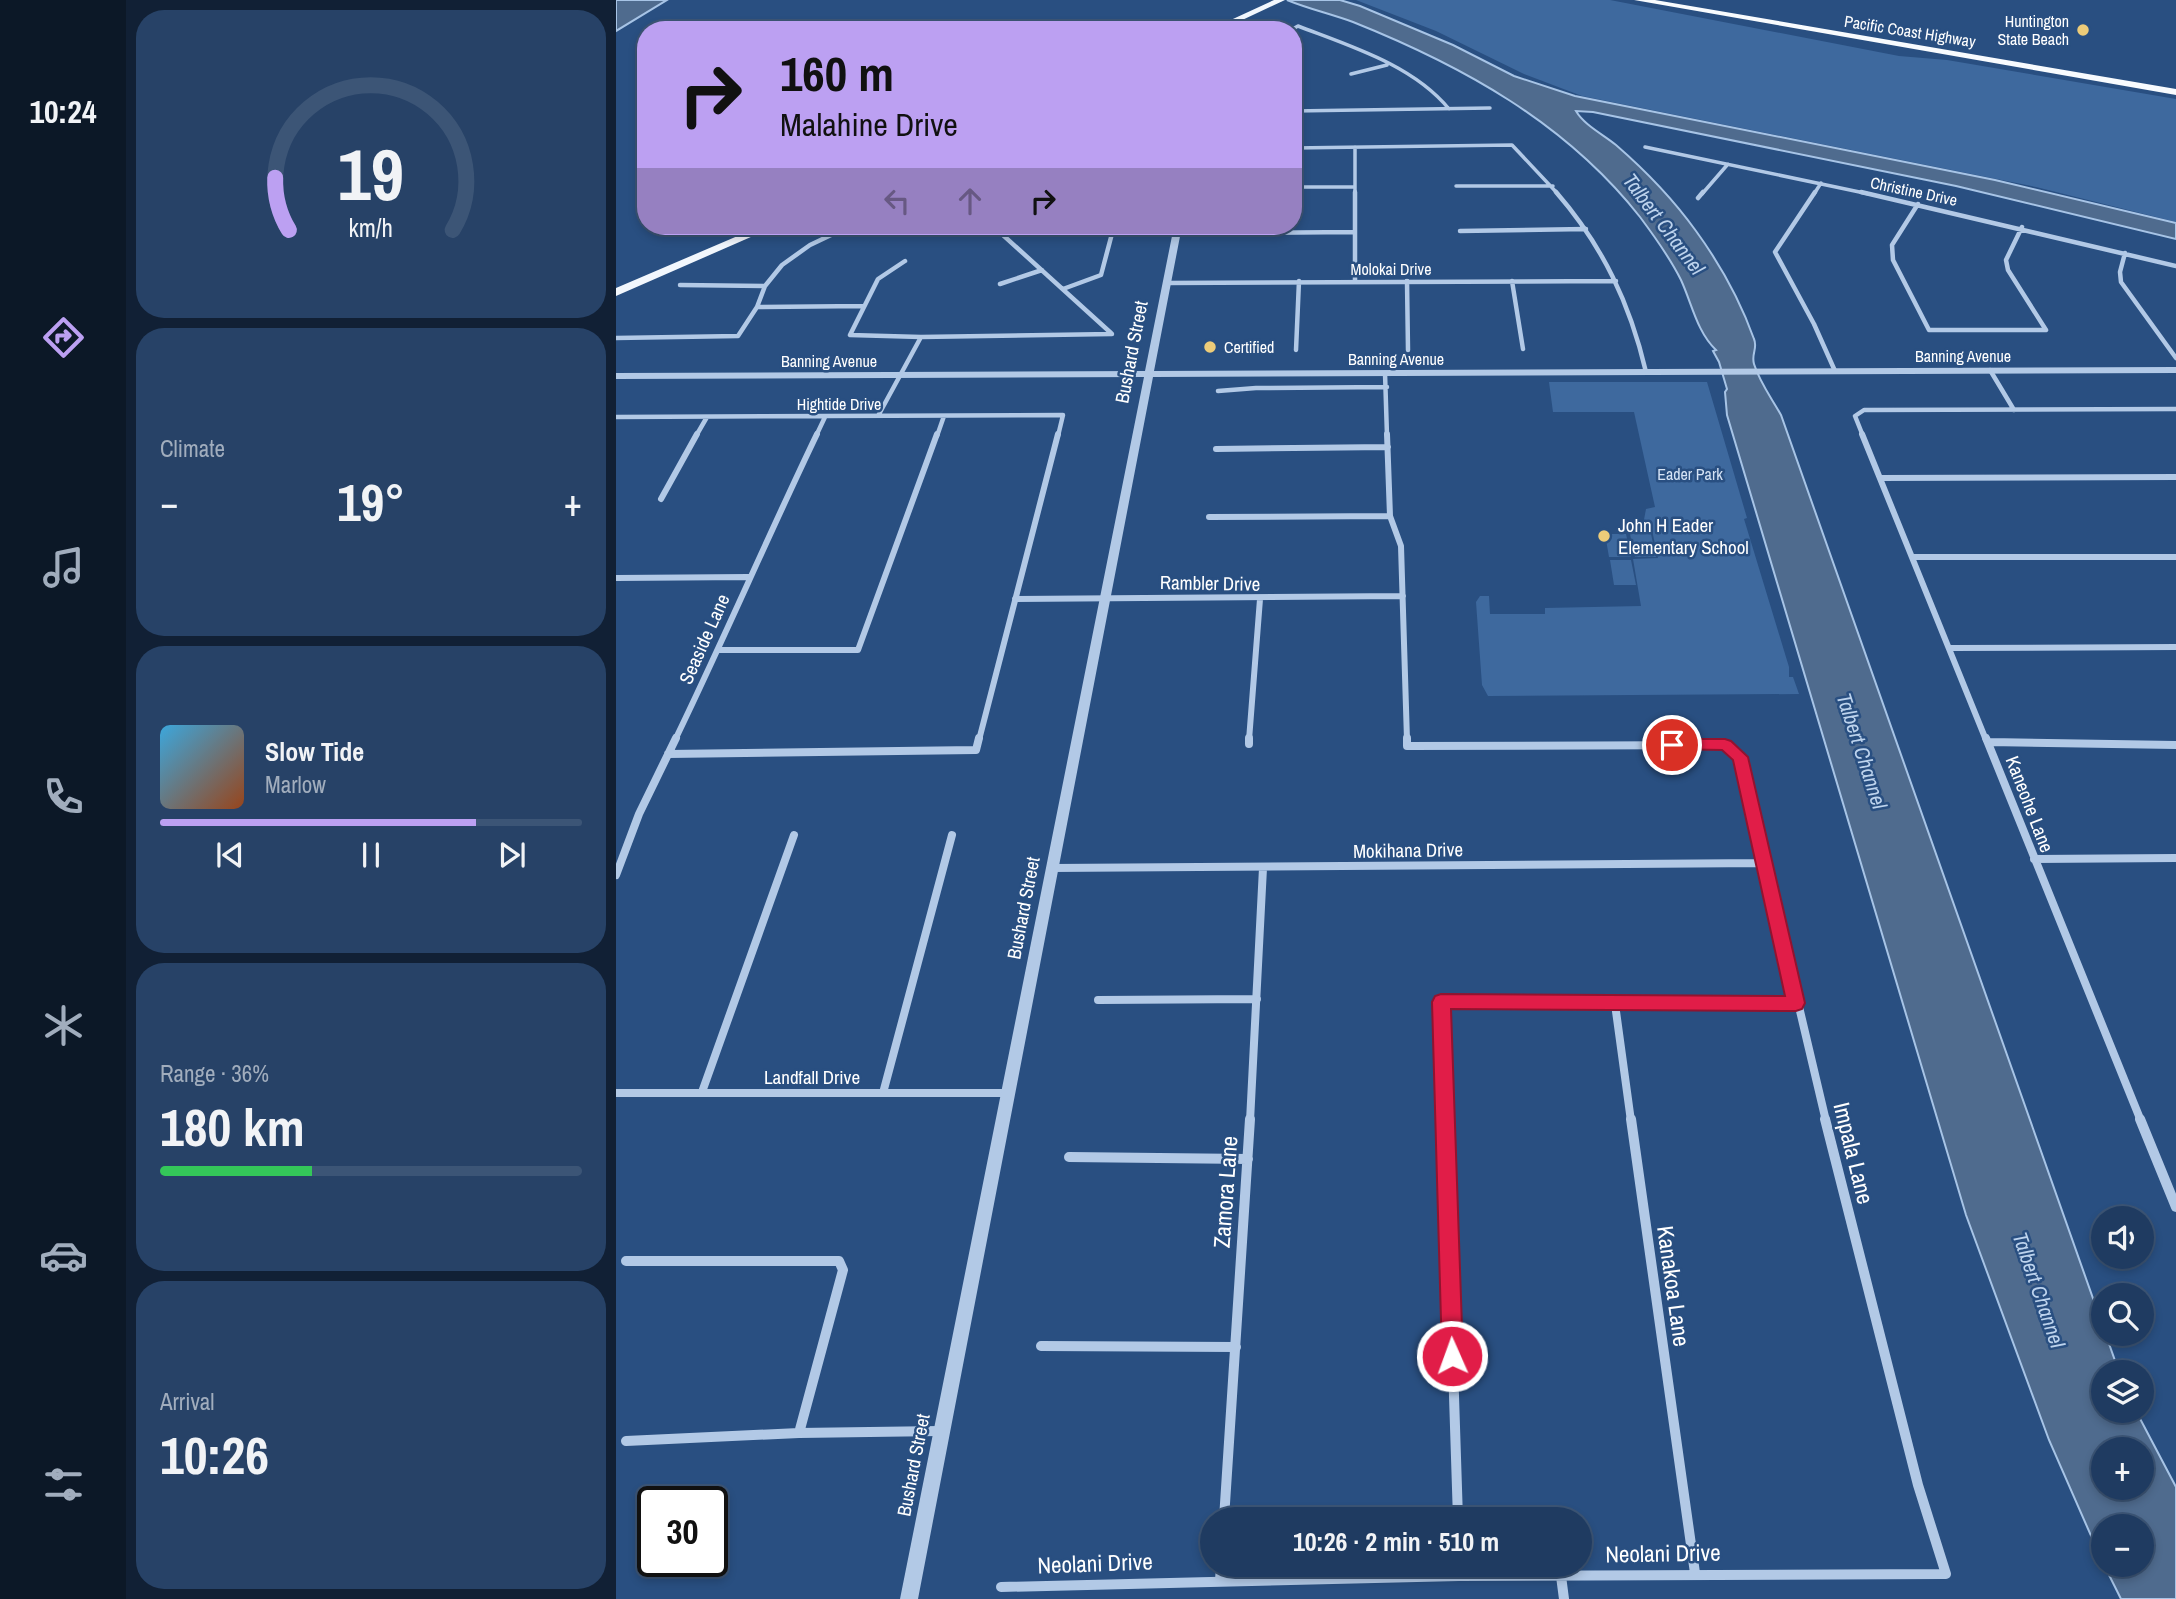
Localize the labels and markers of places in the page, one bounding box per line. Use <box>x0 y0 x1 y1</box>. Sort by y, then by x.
place label: Huntington State Beach <box>1998 10 2069 50</box>
marker: Huntington State Beach <box>2075 22 2091 38</box>
place label: Certified <box>1224 336 1274 358</box>
marker: Certified <box>1202 339 1218 355</box>
place label: John H Eader Elementary School <box>1618 512 1749 560</box>
marker: John H Eader Elementary School <box>1596 528 1612 544</box>
pin <box>1642 715 1702 775</box>

